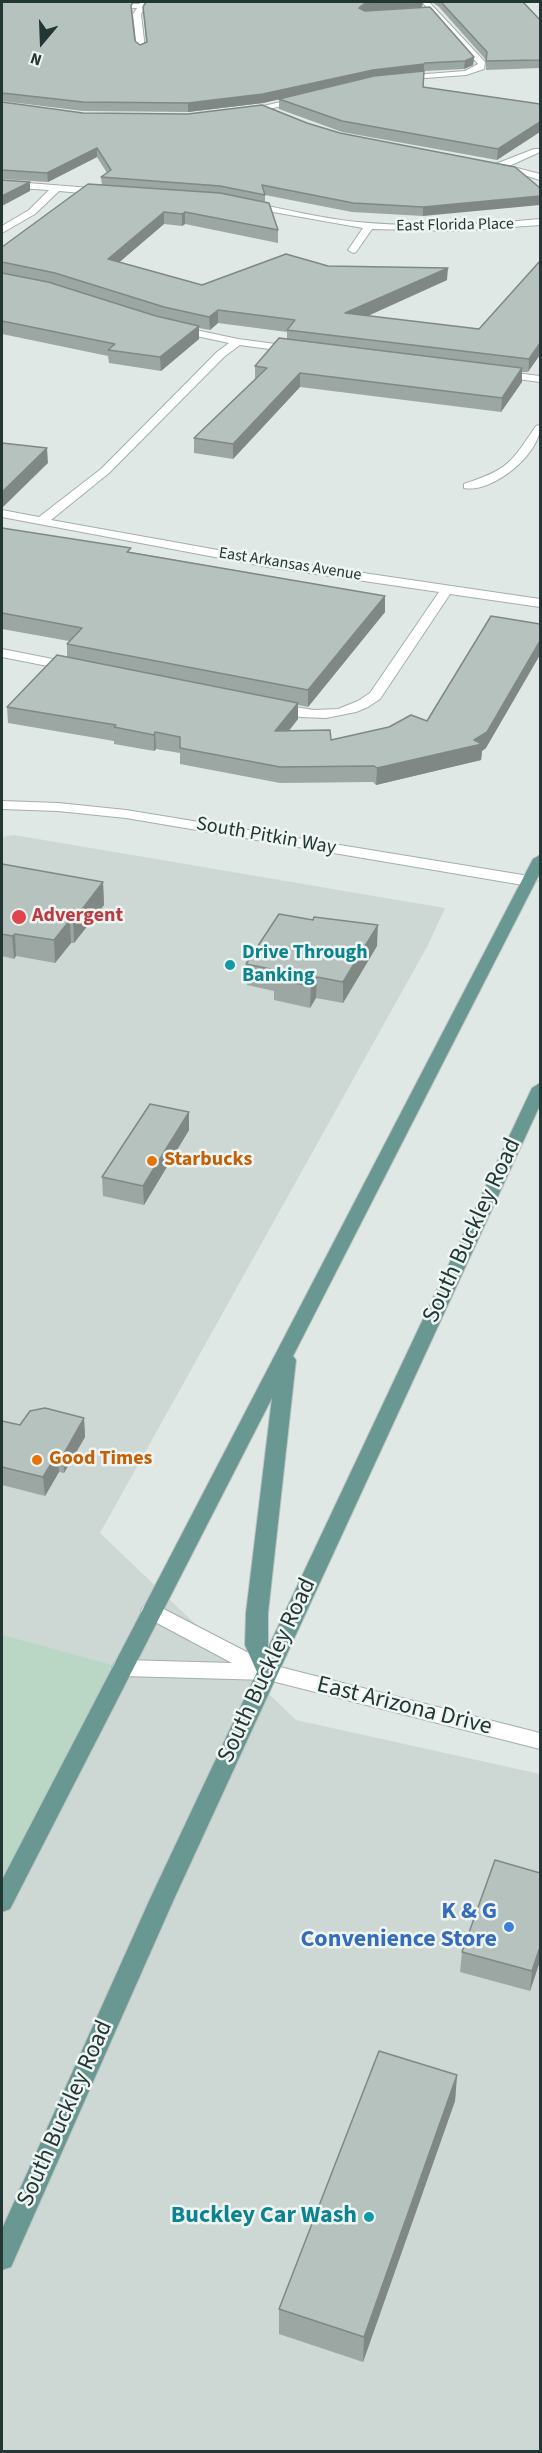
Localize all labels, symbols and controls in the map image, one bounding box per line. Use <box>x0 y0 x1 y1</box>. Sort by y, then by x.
north arrow <box>12 12 72 72</box>
text: N <box>28 47 45 71</box>
street label: East Florida Place <box>396 215 514 237</box>
street label: East Arkansas Avenue <box>217 544 363 586</box>
street label: South Pitkin Way <box>194 813 338 861</box>
place label: Advergent <box>32 905 123 929</box>
marker: Advergent <box>10 908 28 926</box>
place label: Drive Through Banking <box>242 942 368 989</box>
marker: Drive Through Banking <box>223 958 237 972</box>
street label: South Buckley Road <box>418 1134 528 1328</box>
place label: Starbucks <box>164 1149 252 1173</box>
marker: Starbucks <box>145 1154 159 1168</box>
place label: Good Times <box>49 1448 152 1472</box>
marker: Good Times <box>30 1453 44 1467</box>
street label: South Buckley Road <box>213 1574 323 1768</box>
street label: East Arizona Drive <box>313 1671 495 1743</box>
place label: K & G Convenience Store <box>300 1899 497 1955</box>
marker: K & G Convenience Store <box>502 1920 516 1934</box>
street label: South Buckley Road <box>12 2017 120 2211</box>
place label: Buckley Car Wash <box>171 2203 357 2231</box>
marker: Buckley Car Wash <box>362 2210 376 2224</box>

